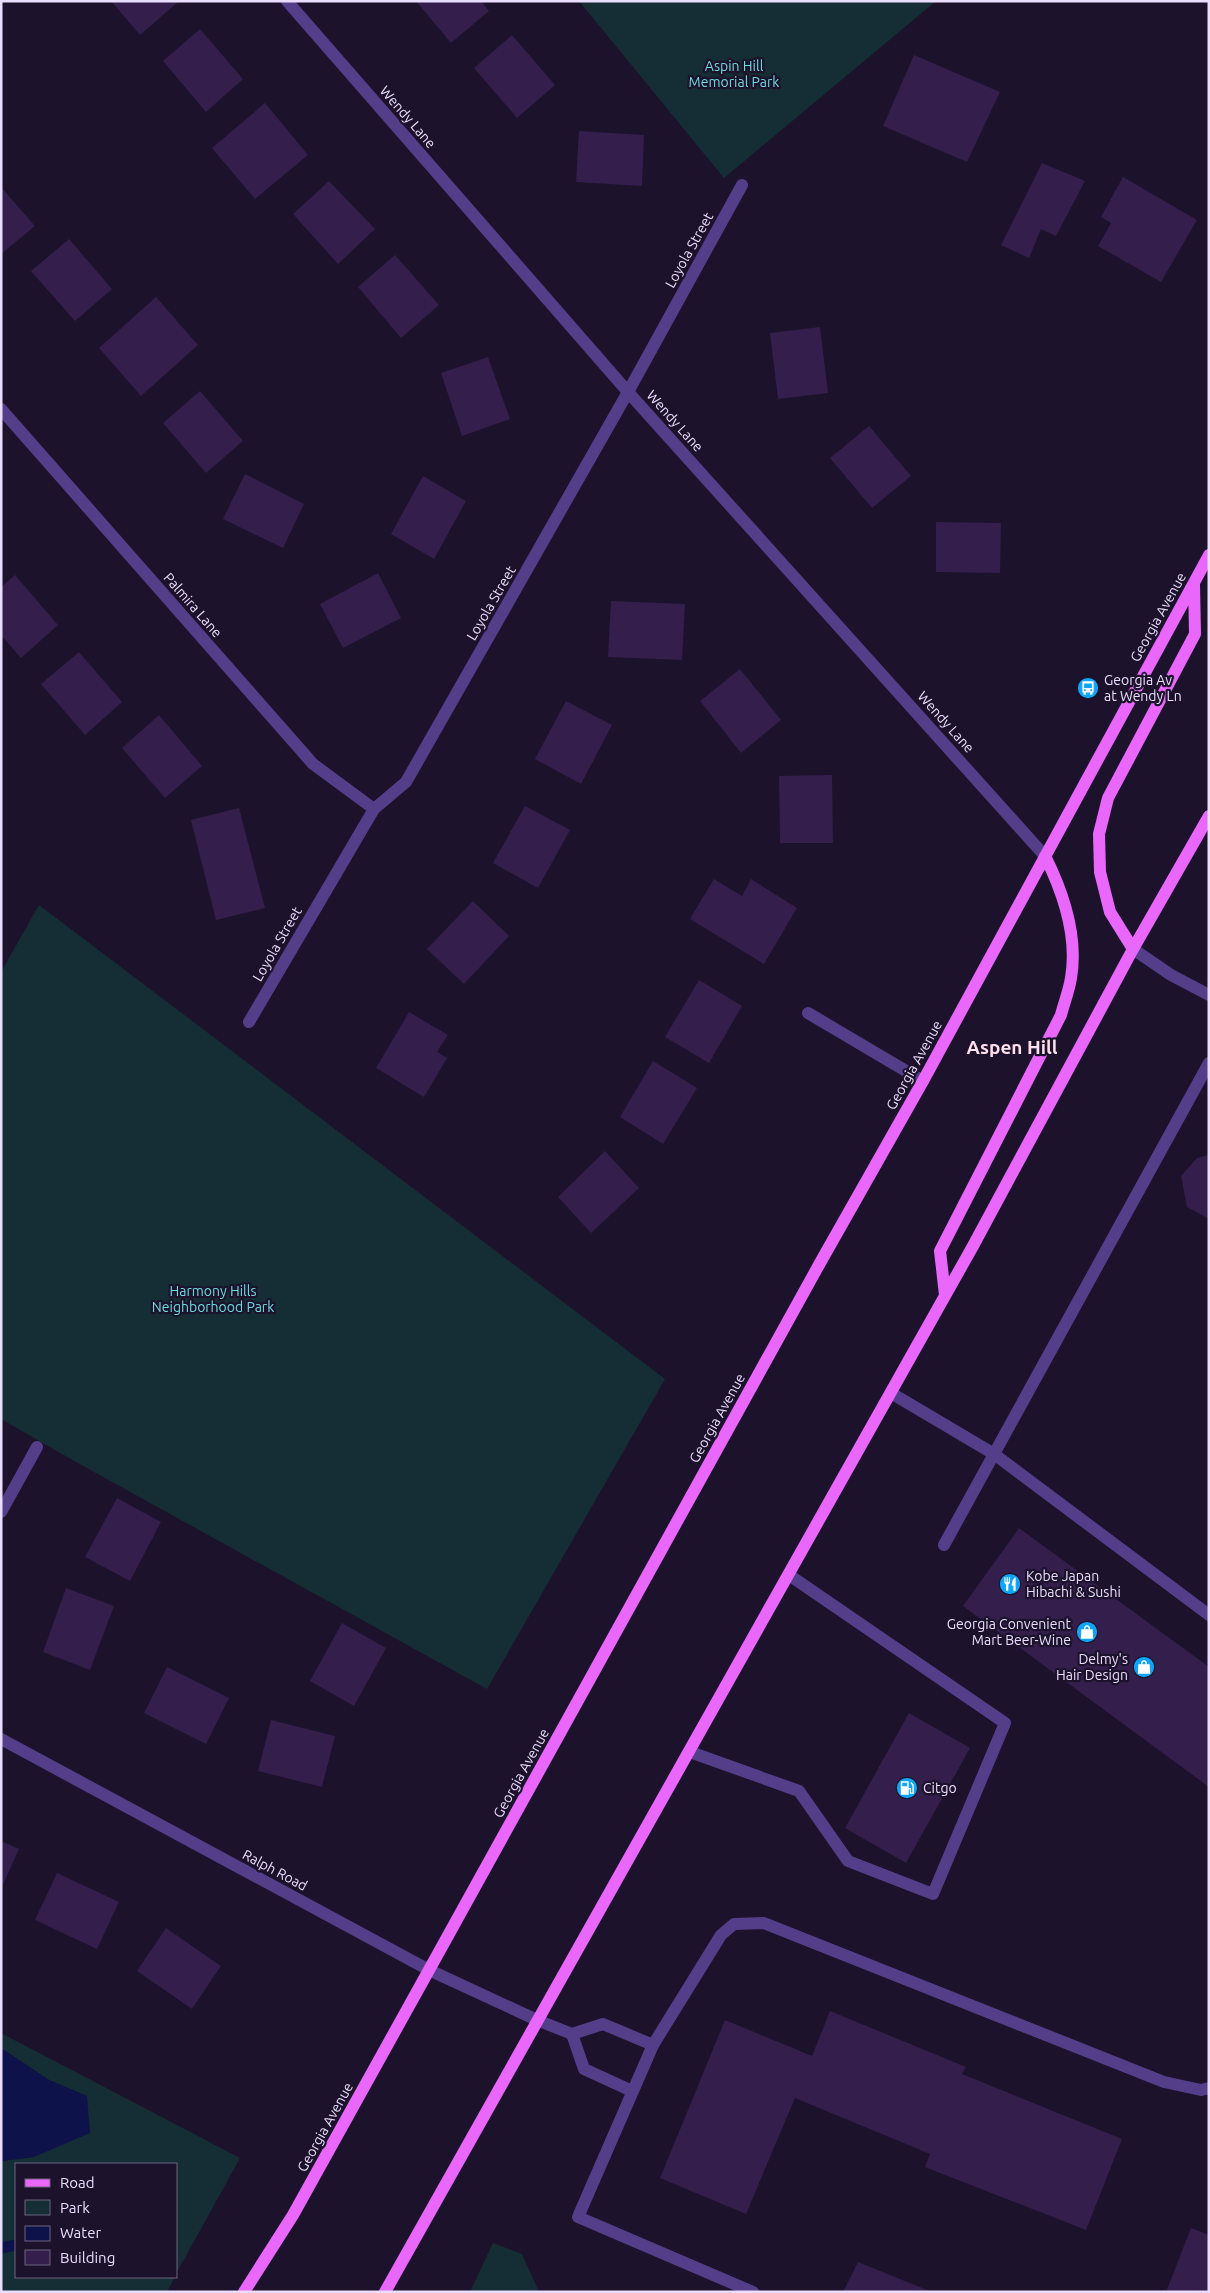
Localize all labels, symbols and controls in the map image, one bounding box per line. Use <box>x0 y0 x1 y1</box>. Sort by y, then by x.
park label: Aspin Hill Memorial Park <box>689 58 779 90</box>
street label: Wendy Lane <box>377 83 439 151</box>
street label: Loyola Street <box>662 209 716 290</box>
street label: Wendy Lane <box>643 387 707 455</box>
street label: Loyola Street <box>463 562 519 643</box>
street label: Palmira Lane <box>161 569 225 641</box>
street label: Georgia Avenue <box>1127 570 1189 664</box>
place label: Georgia Av at Wendy Ln <box>1104 672 1182 704</box>
bus stop icon: Georgia Av at Wendy Ln <box>1076 676 1100 700</box>
street label: Wendy Lane <box>914 688 978 756</box>
street label: Loyola Street <box>249 903 305 984</box>
street label: Georgia Avenue <box>883 1018 945 1112</box>
district label: Aspen Hill <box>966 1036 1058 1058</box>
park label: Harmony Hills Neighborhood Park <box>152 1283 274 1315</box>
street label: Georgia Avenue <box>686 1371 748 1465</box>
place label: Kobe Japan Hibachi & Sushi <box>1026 1568 1121 1600</box>
restaurant icon: Kobe Japan Hibachi & Sushi <box>998 1572 1022 1596</box>
place label: Georgia Convenient Mart Beer-Wine <box>947 1616 1071 1648</box>
shop icon: Georgia Convenient Mart Beer-Wine <box>1075 1620 1099 1644</box>
place label: Delmy's Hair Design <box>1056 1651 1128 1683</box>
shop icon: Delmy's Hair Design <box>1132 1655 1156 1679</box>
street label: Georgia Avenue <box>490 1726 552 1820</box>
fuel station icon: Citgo <box>895 1776 919 1800</box>
place label: Citgo <box>923 1780 957 1796</box>
street label: Ralph Road <box>240 1846 310 1894</box>
street label: Georgia Avenue <box>294 2080 356 2174</box>
legend <box>15 2163 178 2278</box>
text: Road <box>60 2174 95 2191</box>
text: Park <box>60 2199 90 2216</box>
text: Water <box>60 2224 101 2241</box>
text: Building <box>60 2249 115 2266</box>

